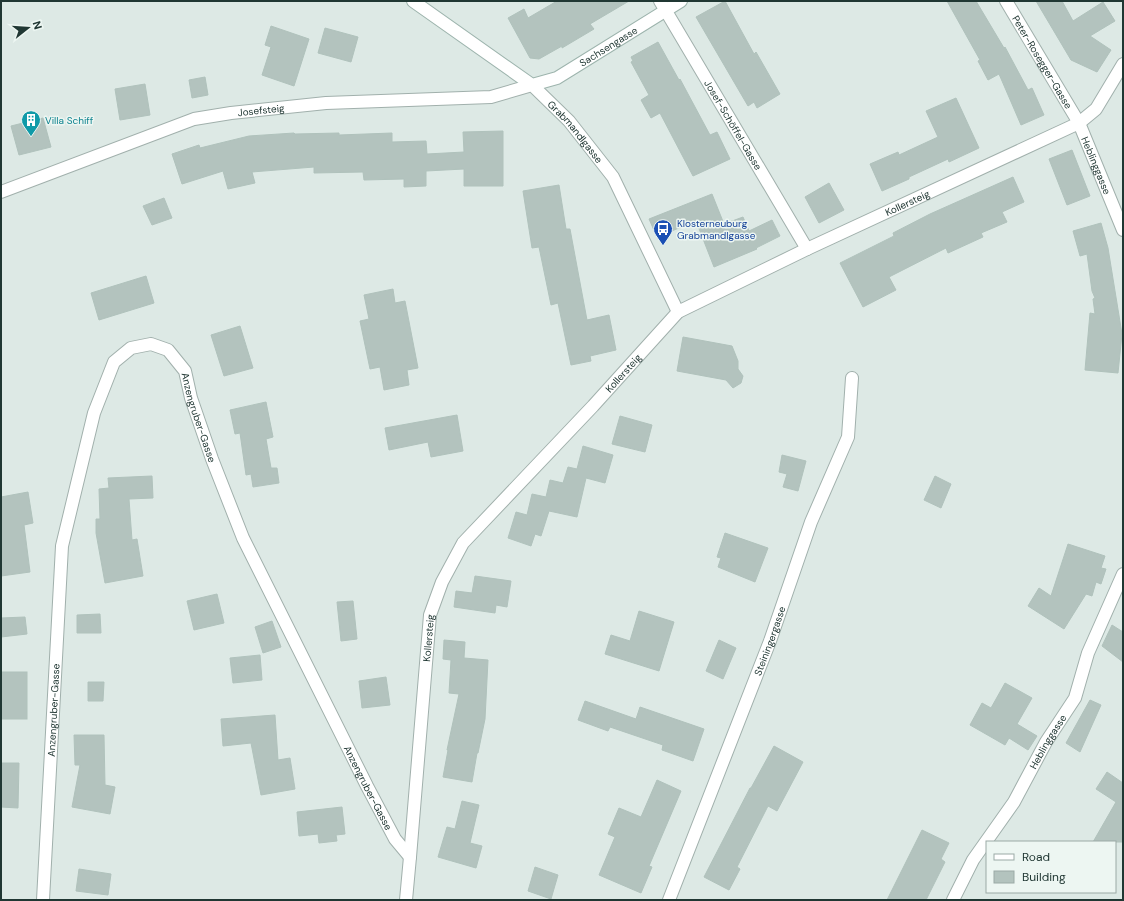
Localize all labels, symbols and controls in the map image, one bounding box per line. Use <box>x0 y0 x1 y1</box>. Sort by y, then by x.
north arrow <box>8 8 48 48</box>
street label: Peter-Rosegger-Gasse <box>1009 13 1075 111</box>
text: N <box>30 19 45 31</box>
street label: Sachsengasse <box>577 23 640 70</box>
street label: Josef-Schöffel-Gasse <box>701 78 765 173</box>
street label: Grabmandlgasse <box>545 98 606 166</box>
street label: Josefsteig <box>237 101 286 119</box>
building icon: Villa Schiff <box>20 109 42 137</box>
place label: Villa Schiff <box>45 114 94 127</box>
street label: Heblinggasse <box>1078 135 1114 197</box>
street label: Kollersteig <box>883 187 932 219</box>
place label: Klosterneuburg Grabmandlgasse <box>677 217 756 242</box>
bus stop icon: Klosterneuburg Grabmandlgasse <box>652 218 674 246</box>
street label: Kollersteig <box>603 351 644 395</box>
street label: Anzengruber-Gasse <box>179 371 219 465</box>
street label: Steiningergasse <box>751 604 789 678</box>
street label: Kollersteig <box>420 613 437 662</box>
street label: Anzengruber-Gasse <box>45 663 63 757</box>
street label: Heblinggasse <box>1027 712 1070 771</box>
street label: Anzengruber-Gasse <box>341 743 395 833</box>
legend <box>986 841 1116 893</box>
text: Road <box>1022 849 1050 865</box>
text: Building <box>1022 869 1066 885</box>

